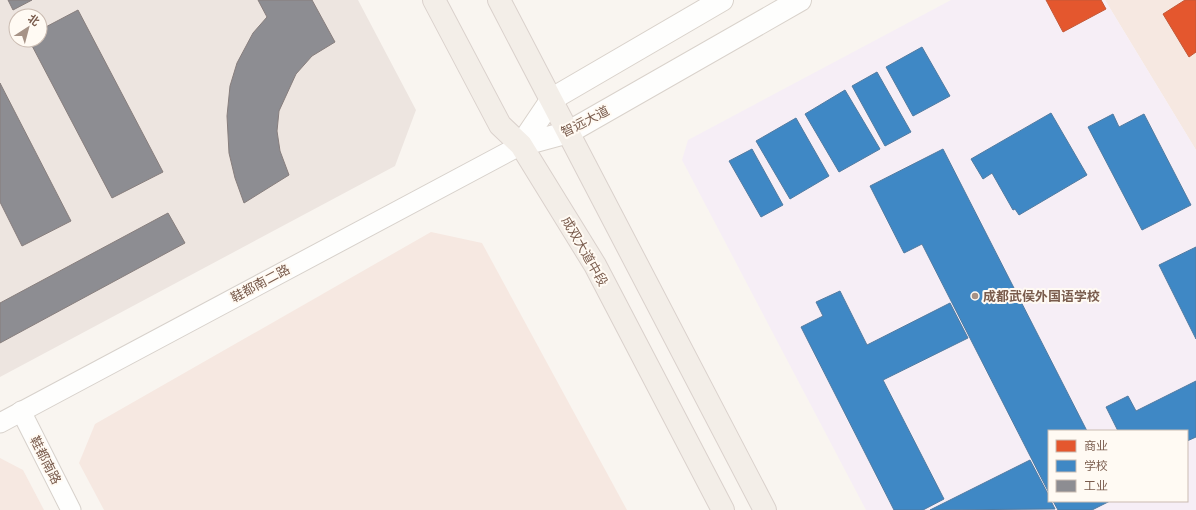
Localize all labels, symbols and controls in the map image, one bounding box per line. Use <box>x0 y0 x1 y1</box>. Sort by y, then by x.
north arrow <box>8 8 48 48</box>
text: 北 <box>25 11 42 29</box>
street label: 智远大道 <box>558 102 612 140</box>
street label: 成双大道中段 <box>559 213 611 289</box>
street label: 鞋都南二路 <box>228 261 292 305</box>
place label: 成都武侯外国语学校 <box>983 288 1100 304</box>
marker: 成都武侯外国语学校 <box>970 291 980 301</box>
legend <box>1048 430 1188 502</box>
street label: 鞋都南路 <box>27 433 65 487</box>
text: 商业 <box>1084 438 1108 453</box>
text: 学校 <box>1084 458 1108 473</box>
text: 工业 <box>1084 478 1108 493</box>

